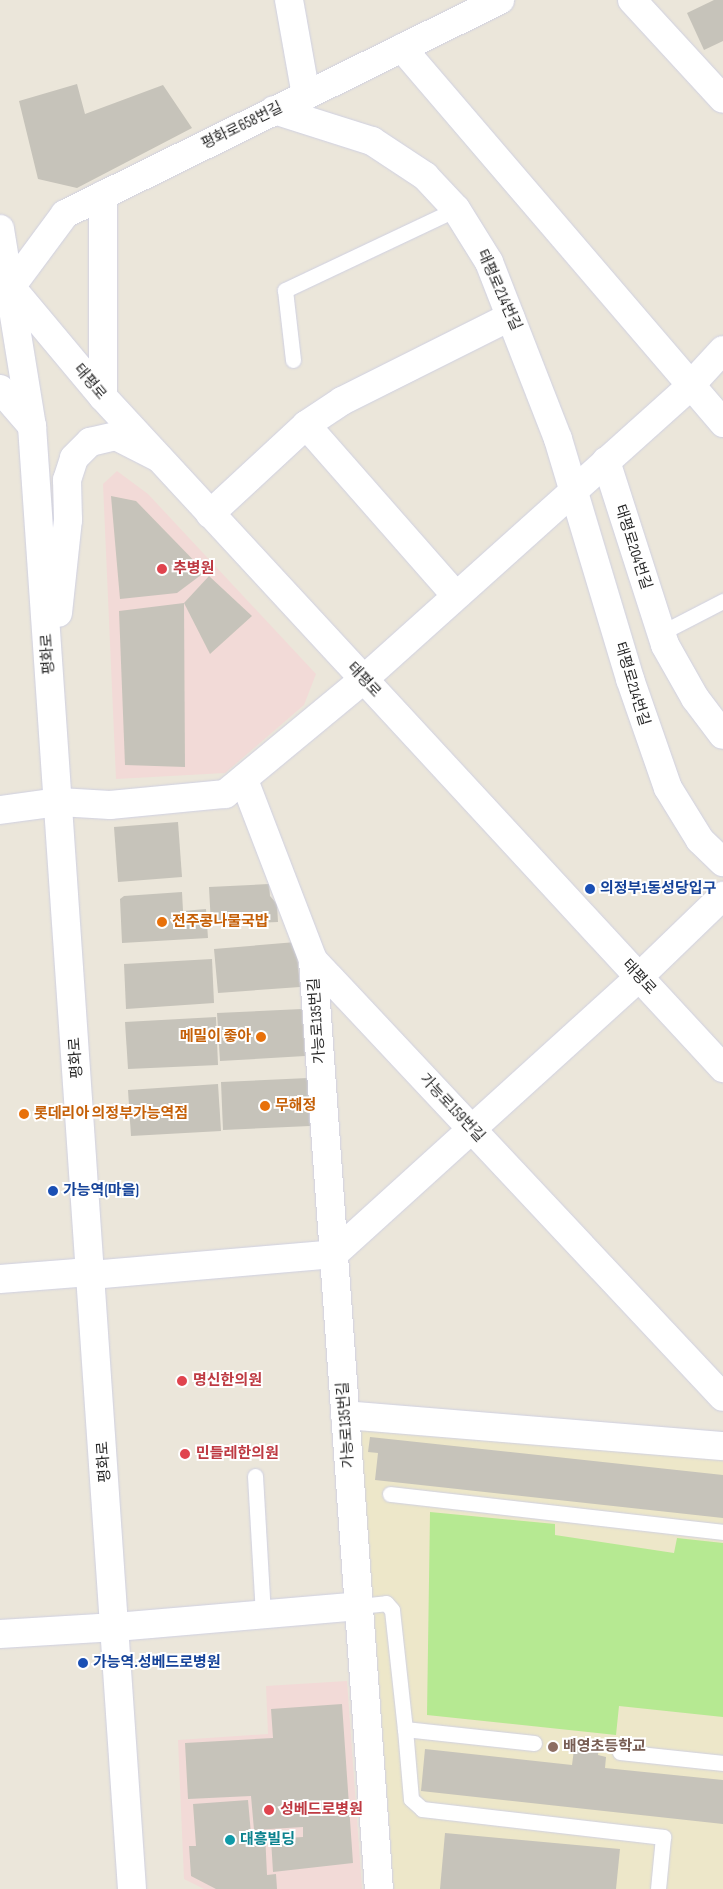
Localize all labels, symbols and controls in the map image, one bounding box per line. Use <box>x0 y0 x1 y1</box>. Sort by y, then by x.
street label: 평화로658번길 <box>198 99 286 153</box>
street label: 태평로214번길 <box>473 247 525 333</box>
street label: 태평로 <box>70 360 110 404</box>
street label: 태평로204번길 <box>611 502 655 592</box>
place label: 추병원 <box>173 560 214 578</box>
marker: 추병원 <box>155 562 169 576</box>
street label: 평화로 <box>38 633 58 675</box>
street label: 태평로214번길 <box>611 640 653 728</box>
street label: 태평로 <box>343 659 385 701</box>
place label: 의정부1동성당입구 <box>600 880 716 898</box>
marker: 의정부1동성당입구 <box>584 883 596 895</box>
place label: 전주콩나물국밥 <box>172 913 269 931</box>
marker: 전주콩나물국밥 <box>156 916 168 928</box>
street label: 태평로 <box>618 956 660 998</box>
street label: 가능로135번길 <box>305 977 329 1065</box>
place label: 메밀이 좋아 <box>180 1028 251 1046</box>
marker: 메밀이 좋아 <box>255 1031 267 1043</box>
street label: 평화로 <box>66 1037 86 1079</box>
street label: 가능로159번길 <box>416 1070 488 1146</box>
place label: 무해정 <box>275 1097 316 1115</box>
marker: 무해정 <box>259 1100 271 1112</box>
place label: 롯데리아 의정부가능역점 <box>34 1105 188 1123</box>
marker: 롯데리아 의정부가능역점 <box>18 1108 30 1120</box>
place label: 가능역(마을) <box>63 1182 139 1200</box>
marker: 가능역(마을) <box>47 1185 59 1197</box>
place label: 명신한의원 <box>193 1372 262 1390</box>
marker: 명신한의원 <box>175 1374 189 1388</box>
street label: 가능로135번길 <box>334 1381 358 1469</box>
street label: 평화로 <box>94 1441 114 1483</box>
place label: 민들레한의원 <box>196 1445 279 1463</box>
marker: 민들레한의원 <box>178 1447 192 1461</box>
place label: 가능역.성베드로병원 <box>93 1654 221 1672</box>
marker: 가능역.성베드로병원 <box>77 1657 89 1669</box>
place label: 배영초등학교 <box>563 1738 646 1756</box>
marker: 배영초등학교 <box>547 1741 559 1753</box>
place label: 성베드로병원 <box>280 1801 363 1819</box>
marker: 성베드로병원 <box>262 1803 276 1817</box>
place label: 대흥빌딩 <box>240 1831 295 1849</box>
marker: 대흥빌딩 <box>224 1834 236 1846</box>

